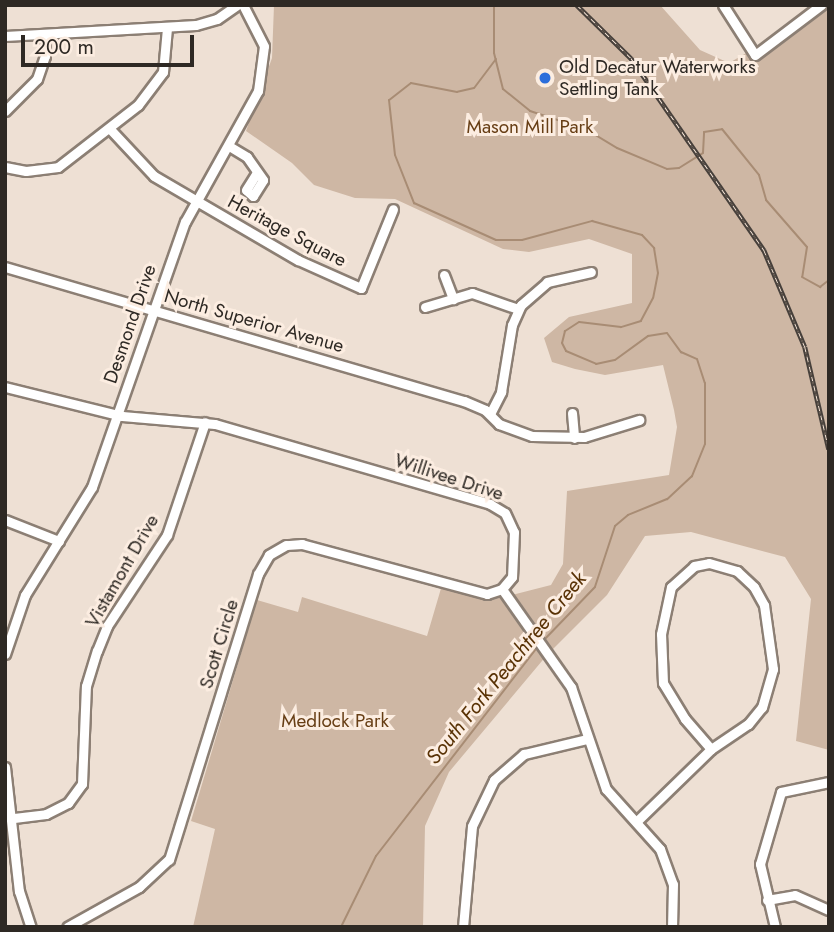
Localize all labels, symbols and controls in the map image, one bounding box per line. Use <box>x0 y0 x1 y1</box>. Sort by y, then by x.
scale bar <box>24 21 198 65</box>
text: 200 m <box>34 32 94 62</box>
place label: Old Decatur Waterworks Settling Tank <box>559 56 756 100</box>
marker: Old Decatur Waterworks Settling Tank <box>537 70 553 86</box>
park label: Mason Mill Park <box>467 116 593 138</box>
street label: Heritage Square <box>224 190 350 272</box>
street label: Desmond Drive <box>99 262 161 386</box>
street label: North Superior Avenue <box>161 284 347 358</box>
street label: Willivee Drive <box>392 449 506 505</box>
street label: Vistamont Drive <box>81 511 163 631</box>
water label: South Fork Peachtree Creek <box>421 567 591 769</box>
street label: Scott Circle <box>195 597 243 691</box>
park label: Medlock Park <box>281 710 389 732</box>

